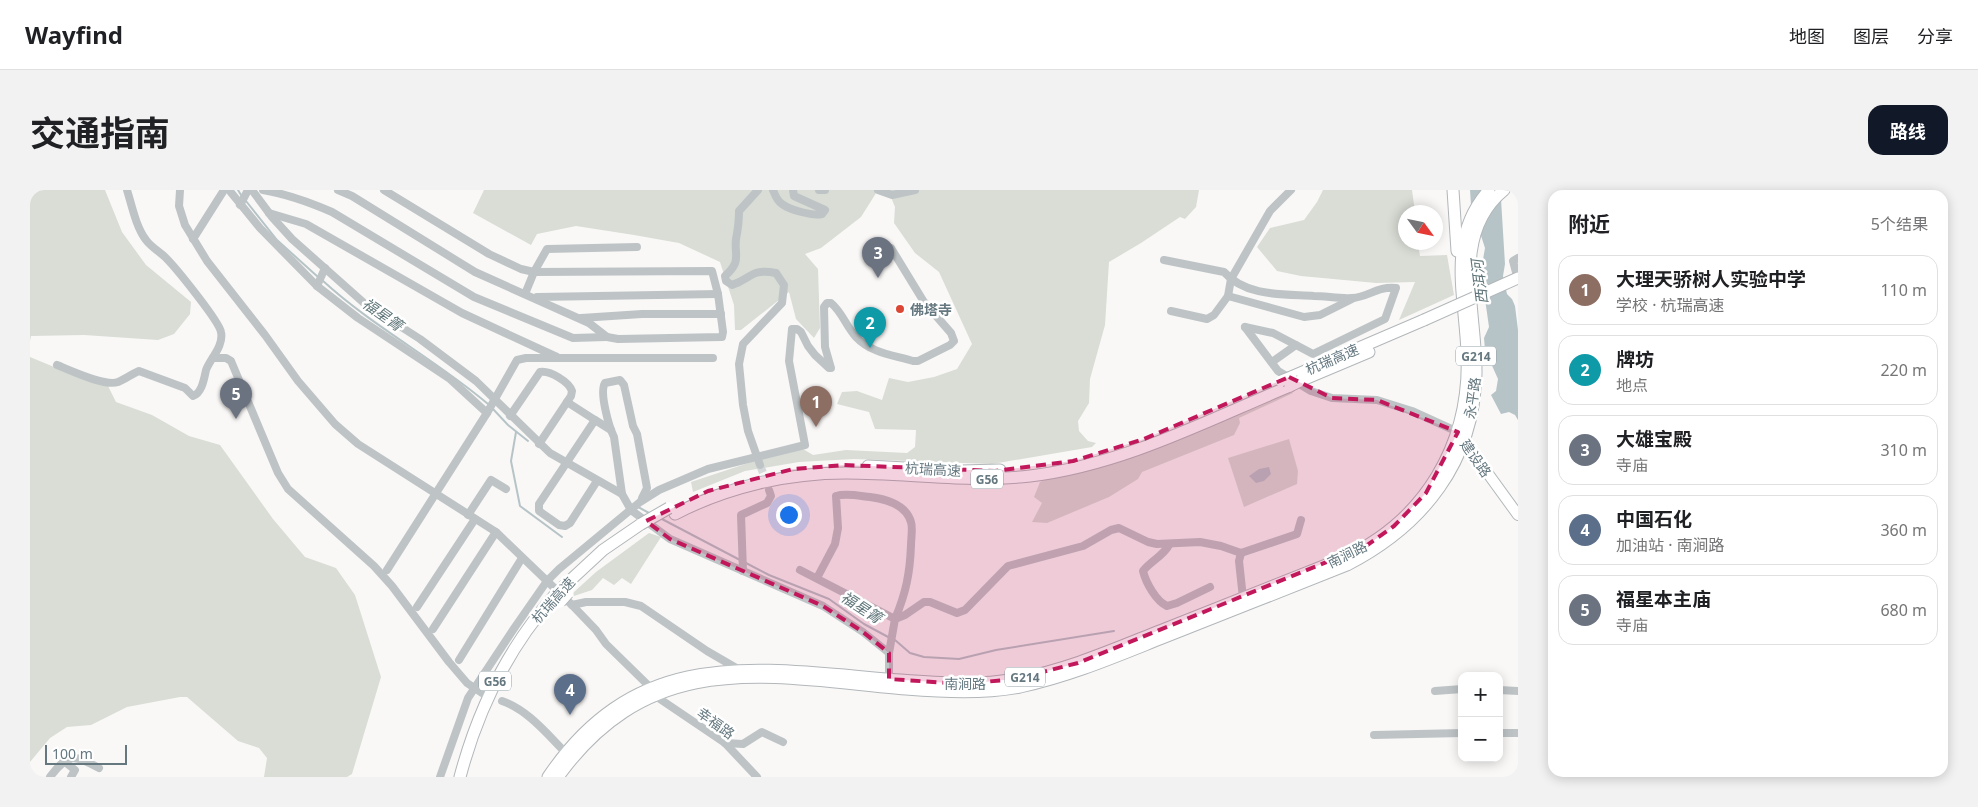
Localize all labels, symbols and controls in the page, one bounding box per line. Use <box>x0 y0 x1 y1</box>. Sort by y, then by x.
text: Wayfind <box>25 18 123 51</box>
text: 地图 <box>1789 24 1825 48</box>
text: 图层 <box>1853 24 1889 48</box>
text: 分享 <box>1917 24 1953 48</box>
button: 路线 <box>1868 105 1948 155</box>
text: 交通指南 <box>30 109 170 156</box>
north arrow <box>1398 205 1443 250</box>
text: 附近 <box>1568 210 1610 238</box>
text: 5个结果 <box>1871 213 1928 235</box>
pin: 3 <box>862 237 894 278</box>
water label: 西洱河 <box>1466 255 1492 306</box>
text: 大理天骄树人实验中学 <box>1616 266 1806 292</box>
text: 1 <box>1580 279 1590 301</box>
text: 110 m <box>1880 279 1927 301</box>
water label: 福星箐 <box>359 293 410 337</box>
text: 学校 · 杭瑞高速 <box>1616 294 1725 316</box>
place label: 佛塔寺 <box>910 300 952 319</box>
marker: 佛塔寺 <box>894 303 906 315</box>
pin: 2 <box>854 307 886 348</box>
street label: 杭瑞高速 <box>1303 339 1361 379</box>
text: 牌坊 <box>1616 346 1654 372</box>
road number: G214 <box>1456 347 1496 366</box>
text: 2 <box>1580 359 1590 381</box>
text: 220 m <box>1880 359 1927 381</box>
text: 地点 <box>1616 374 1648 396</box>
street label: 永平路 <box>1460 376 1484 420</box>
pin: 5 <box>220 378 252 419</box>
pin: 1 <box>800 386 832 427</box>
text: 大雄宝殿 <box>1616 426 1692 452</box>
street label: 建设路 <box>1456 435 1496 481</box>
text: 3 <box>1580 439 1590 461</box>
text: 310 m <box>1880 439 1927 461</box>
text: 寺庙 <box>1616 454 1648 476</box>
street label: 杭瑞高速 <box>905 458 961 480</box>
road number: G56 <box>971 470 1003 488</box>
your location <box>776 502 802 528</box>
text: 中国石化 <box>1616 506 1692 532</box>
text: 4 <box>1580 519 1590 541</box>
text: 360 m <box>1880 519 1927 541</box>
text: 加油站 · 南涧路 <box>1616 534 1725 556</box>
street label: 南涧路 <box>1324 536 1370 572</box>
street label: 杭瑞高速 <box>527 573 579 627</box>
water label: 福星箐 <box>838 586 889 629</box>
text: 福星本主庙 <box>1616 586 1711 612</box>
text: 5 <box>1580 599 1590 621</box>
text: 680 m <box>1880 599 1927 621</box>
text: 寺庙 <box>1616 614 1648 636</box>
road number: G214 <box>1005 668 1045 687</box>
road number: G56 <box>479 672 511 691</box>
map controls <box>1458 672 1503 762</box>
button: + <box>1458 672 1503 717</box>
pin: 4 <box>554 674 586 715</box>
street label: 南涧路 <box>944 674 986 693</box>
street label: 幸福路 <box>693 703 739 743</box>
button: − <box>1458 717 1503 762</box>
scale bar <box>45 742 128 765</box>
text: 100 m <box>52 744 93 763</box>

